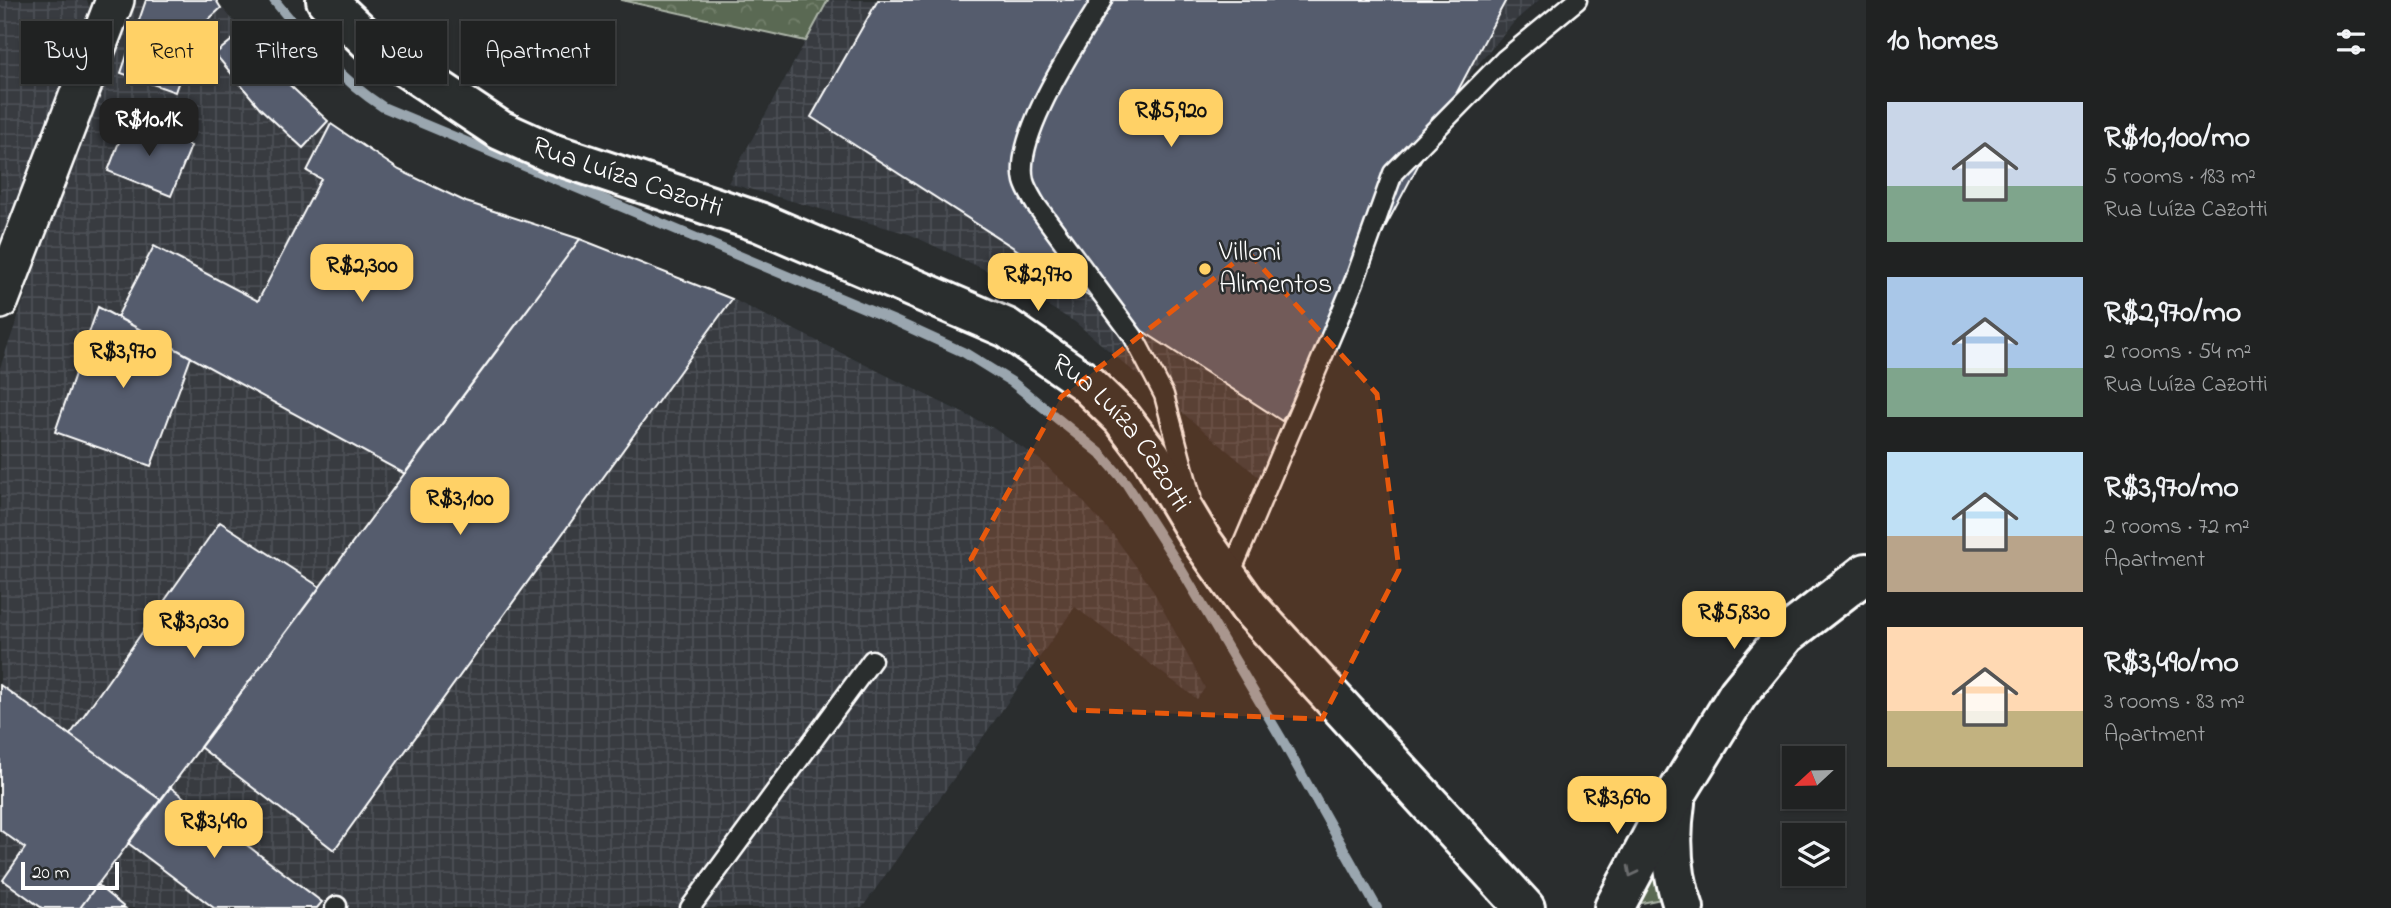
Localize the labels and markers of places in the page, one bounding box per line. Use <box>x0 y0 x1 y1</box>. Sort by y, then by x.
pin: R$5,920 <box>1106 90 1236 149</box>
pin: R$10.1K <box>84 99 214 158</box>
place label: Villoni Alimentos <box>1218 233 1332 306</box>
pin: R$2,300 <box>297 244 427 304</box>
pin: R$2,970 <box>973 254 1103 313</box>
marker: Villoni Alimentos <box>1197 261 1213 277</box>
pin: R$3,970 <box>58 330 188 390</box>
pin: R$3,100 <box>395 477 525 537</box>
pin: R$5,830 <box>1669 592 1799 651</box>
pin: R$3,030 <box>129 600 259 660</box>
pin: R$3,690 <box>1552 776 1682 836</box>
pin: R$3,490 <box>149 800 279 860</box>

